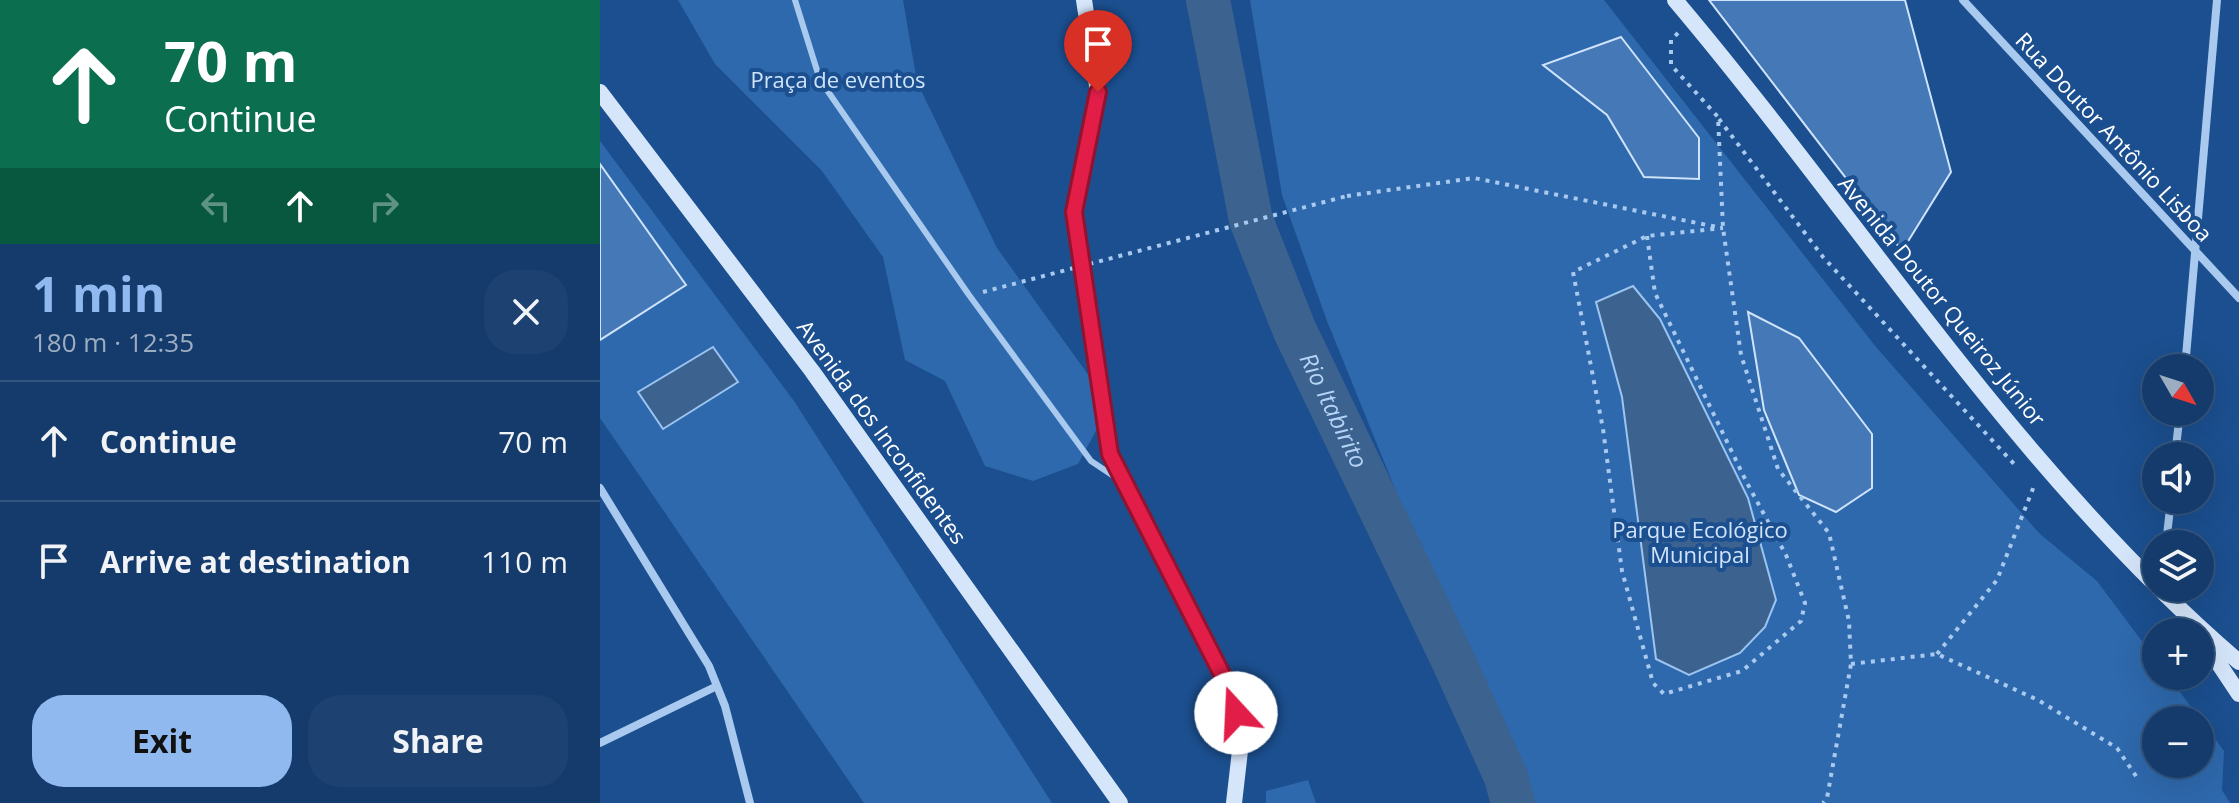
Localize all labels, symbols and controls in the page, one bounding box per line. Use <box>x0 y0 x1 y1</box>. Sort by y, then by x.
pin <box>1064 10 1132 92</box>
text: 70 m <box>164 22 298 98</box>
icon: arrive <box>1076 22 1120 66</box>
street label: Rua Doutor Antônio Lisboa <box>2010 25 2220 248</box>
icon: ahead <box>32 32 136 136</box>
park label: Praça de eventos <box>750 64 926 94</box>
text: Continue <box>164 94 317 143</box>
street label: Avenida Doutor Queiroz Júnior <box>1832 169 2053 432</box>
icon: left <box>194 184 238 228</box>
icon: ahead <box>278 184 322 228</box>
icon: right <box>362 184 406 228</box>
text: 1 min <box>32 261 165 326</box>
button: close <box>484 270 568 354</box>
street label: Avenida dos Inconfidentes <box>791 313 974 550</box>
text: 180 m · 12:35 <box>32 324 194 360</box>
water label: Rio Itabirito <box>1293 347 1376 473</box>
north arrow <box>2142 354 2214 426</box>
map controls <box>2142 354 2214 778</box>
icon: ahead <box>32 419 76 463</box>
text: Continue <box>100 421 237 462</box>
text: 70 m <box>498 421 568 462</box>
button: sound <box>2142 442 2214 514</box>
park label: Parque Ecológico Municipal <box>1612 514 1788 569</box>
button: layers <box>2142 530 2214 602</box>
icon: arrive <box>32 539 76 583</box>
text: Arrive at destination <box>100 541 411 582</box>
text: 110 m <box>481 541 568 582</box>
button: + <box>2142 618 2214 690</box>
position arrow <box>1194 671 1278 755</box>
button: Exit <box>32 695 292 787</box>
button: Share <box>308 695 568 787</box>
button: − <box>2142 706 2214 778</box>

